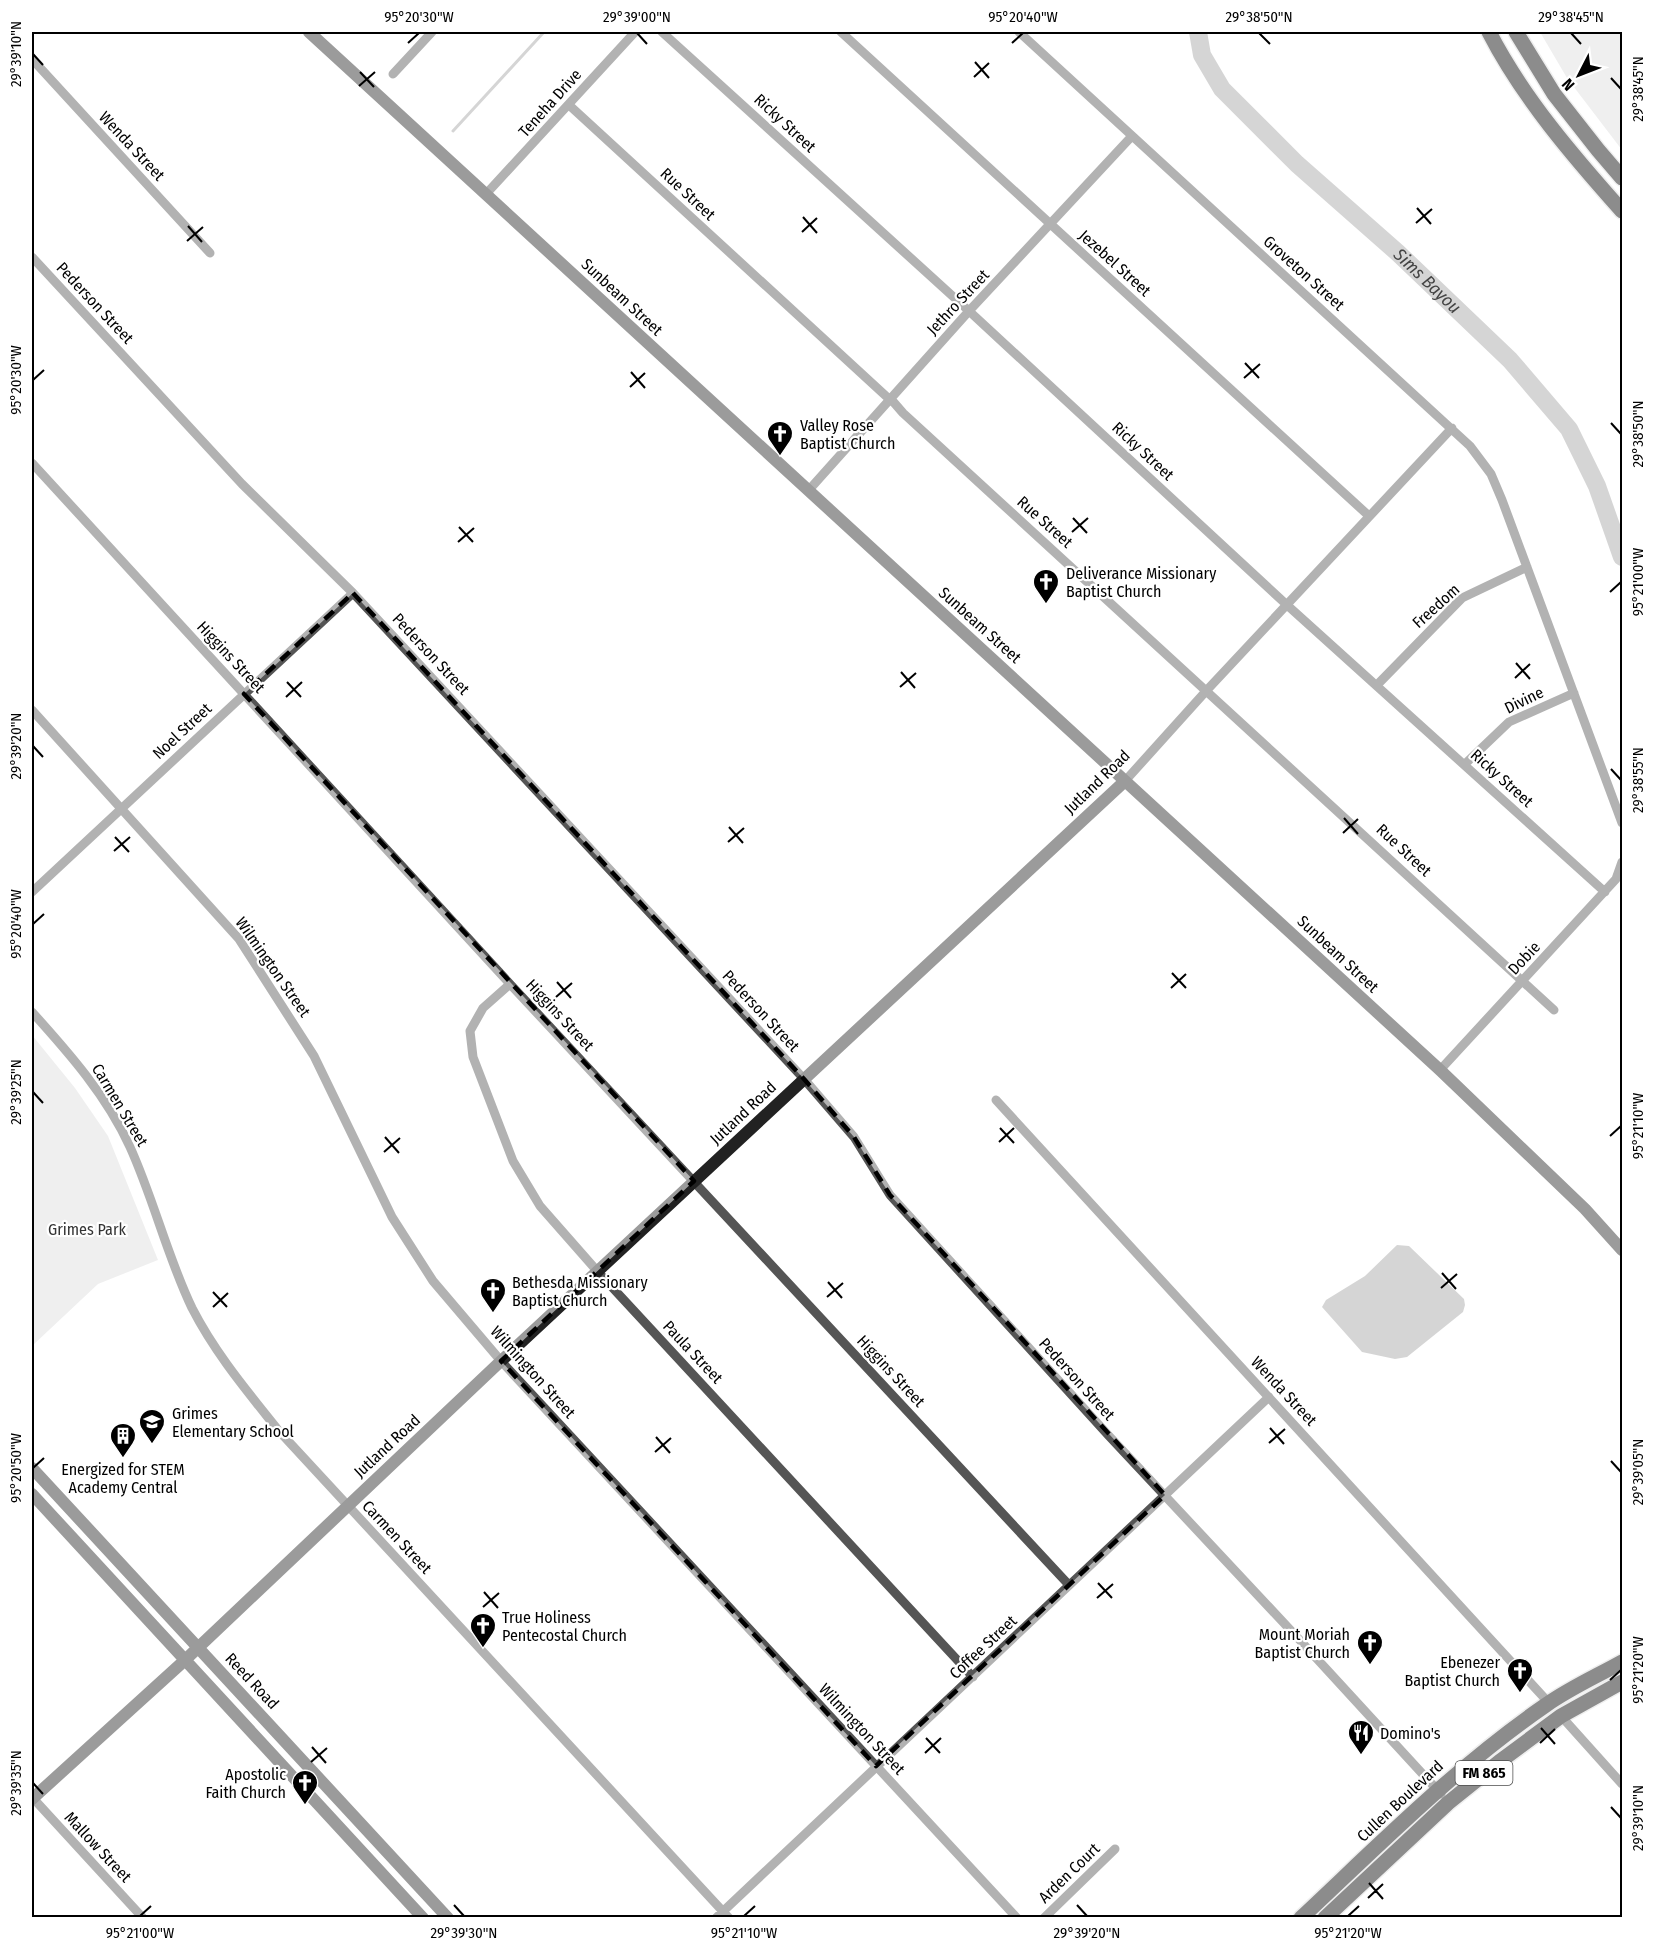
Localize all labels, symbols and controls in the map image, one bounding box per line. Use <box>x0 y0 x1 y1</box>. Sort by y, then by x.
text: 95°20'30"W <box>384 8 454 26</box>
text: 29°39'00"N <box>603 8 671 26</box>
text: 95°20'40"W <box>988 8 1058 26</box>
text: 29°38'50"N <box>1225 8 1293 26</box>
text: 29°38'45"N <box>1538 8 1604 26</box>
text: 29°39'10"N <box>7 21 25 87</box>
north arrow <box>1549 45 1609 105</box>
text: 29°38'45"N <box>1629 56 1647 122</box>
street label: Teneha Drive <box>515 65 585 141</box>
text: N <box>1558 75 1578 95</box>
street label: Ricky Street <box>750 90 820 157</box>
street label: Wenda Street <box>95 107 169 185</box>
street label: Rue Street <box>657 164 720 225</box>
street label: Jezebel Street <box>1075 226 1155 301</box>
street label: Groveton Street <box>1260 232 1349 315</box>
water label: Sims Bayou <box>1388 243 1466 318</box>
street label: Sunbeam Street <box>577 254 667 340</box>
street label: Pederson Street <box>52 258 138 348</box>
street label: Jethro Street <box>923 265 994 339</box>
text: 95°20'30"W <box>7 345 25 415</box>
text: 29°38'50"N <box>1629 400 1647 468</box>
place label: Valley Rose Baptist Church <box>800 416 895 453</box>
street label: Ricky Street <box>1108 418 1178 485</box>
church icon: Valley Rose Baptist Church <box>765 419 795 457</box>
street label: Rue Street <box>1013 492 1077 552</box>
text: 95°21'00"W <box>1629 548 1647 616</box>
place label: Deliverance Missionary Baptist Church <box>1066 564 1217 601</box>
church icon: Deliverance Missionary Baptist Church <box>1031 567 1061 605</box>
street label: Freedom <box>1409 580 1463 632</box>
street label: Sunbeam Street <box>935 583 1026 667</box>
street label: Pederson Street <box>388 609 474 699</box>
street label: Higgins Street <box>193 617 270 697</box>
street label: Divine <box>1501 682 1547 717</box>
street label: Noel Street <box>149 699 216 763</box>
text: 29°39'20"N <box>7 713 25 779</box>
street label: Ricky Street <box>1467 745 1538 811</box>
street label: Jutland Road <box>1060 746 1134 818</box>
text: 29°38'55"N <box>1629 747 1647 813</box>
street label: Rue Street <box>1373 820 1436 881</box>
text: 95°20'40"W <box>7 889 25 959</box>
street label: Sunbeam Street <box>1293 911 1383 997</box>
street label: Wilmington Street <box>232 913 315 1021</box>
street label: Dobie <box>1504 938 1544 978</box>
street label: Pederson Street <box>718 966 804 1056</box>
street label: Higgins Street <box>522 975 599 1055</box>
text: 29°39'25"N <box>7 1059 25 1125</box>
street label: Carmen Street <box>88 1060 153 1150</box>
street label: Jutland Road <box>706 1077 780 1149</box>
text: 95°21'10"W <box>1629 1093 1647 1159</box>
park label: Grimes Park <box>48 1220 127 1239</box>
place label: Bethesda Missionary Baptist Church <box>512 1273 648 1310</box>
church icon: Bethesda Missionary Baptist Church <box>478 1276 508 1314</box>
street label: Paula Street <box>659 1317 727 1388</box>
street label: Wilmington Street <box>487 1322 580 1423</box>
street label: Higgins Street <box>853 1331 930 1411</box>
street label: Pederson Street <box>1035 1334 1120 1425</box>
street label: Wenda Street <box>1247 1352 1321 1430</box>
place label: Grimes Elementary School <box>172 1404 294 1441</box>
school or university icon: Grimes Elementary School <box>137 1407 167 1445</box>
street label: Jutland Road <box>350 1410 424 1482</box>
building icon: Energized for STEM Academy Central <box>108 1421 138 1459</box>
text: 95°20'50"W <box>7 1433 25 1503</box>
text: 29°39'05"N <box>1629 1439 1647 1505</box>
place label: Energized for STEM Academy Central <box>61 1460 185 1497</box>
street label: Carmen Street <box>358 1496 436 1578</box>
place label: True Holiness Pentecostal Church <box>502 1608 627 1645</box>
church icon: True Holiness Pentecostal Church <box>468 1611 498 1649</box>
street label: Coffee Street <box>946 1611 1021 1683</box>
place label: Mount Moriah Baptist Church <box>1255 1625 1350 1662</box>
church icon: Mount Moriah Baptist Church <box>1355 1628 1385 1666</box>
text: 95°21'20"W <box>1629 1636 1647 1704</box>
street label: Reed Road <box>221 1649 283 1713</box>
place label: Ebenezer Baptist Church <box>1405 1653 1500 1690</box>
church icon: Ebenezer Baptist Church <box>1505 1656 1535 1694</box>
street label: Wilmington Street <box>815 1680 910 1779</box>
restaurant icon: Domino's <box>1346 1718 1376 1756</box>
place label: Domino's <box>1380 1724 1441 1743</box>
text: 29°39'35"N <box>7 1750 25 1816</box>
street label: Cullen Boulevard <box>1353 1756 1447 1846</box>
road number: FM 865 <box>1456 1761 1512 1785</box>
place label: Apostolic Faith Church <box>205 1765 286 1802</box>
church icon: Apostolic Faith Church <box>290 1768 320 1806</box>
text: 29°39'10"N <box>1629 1785 1647 1851</box>
street label: Mallow Street <box>61 1808 136 1887</box>
street label: Arden Court <box>1034 1839 1104 1907</box>
text: 95°21'00"W <box>106 1924 174 1942</box>
text: 29°39'30"N <box>431 1924 497 1942</box>
text: 95°21'10"W <box>711 1924 777 1942</box>
text: 29°39'20"N <box>1054 1924 1120 1942</box>
text: 95°21'20"W <box>1314 1924 1382 1942</box>

